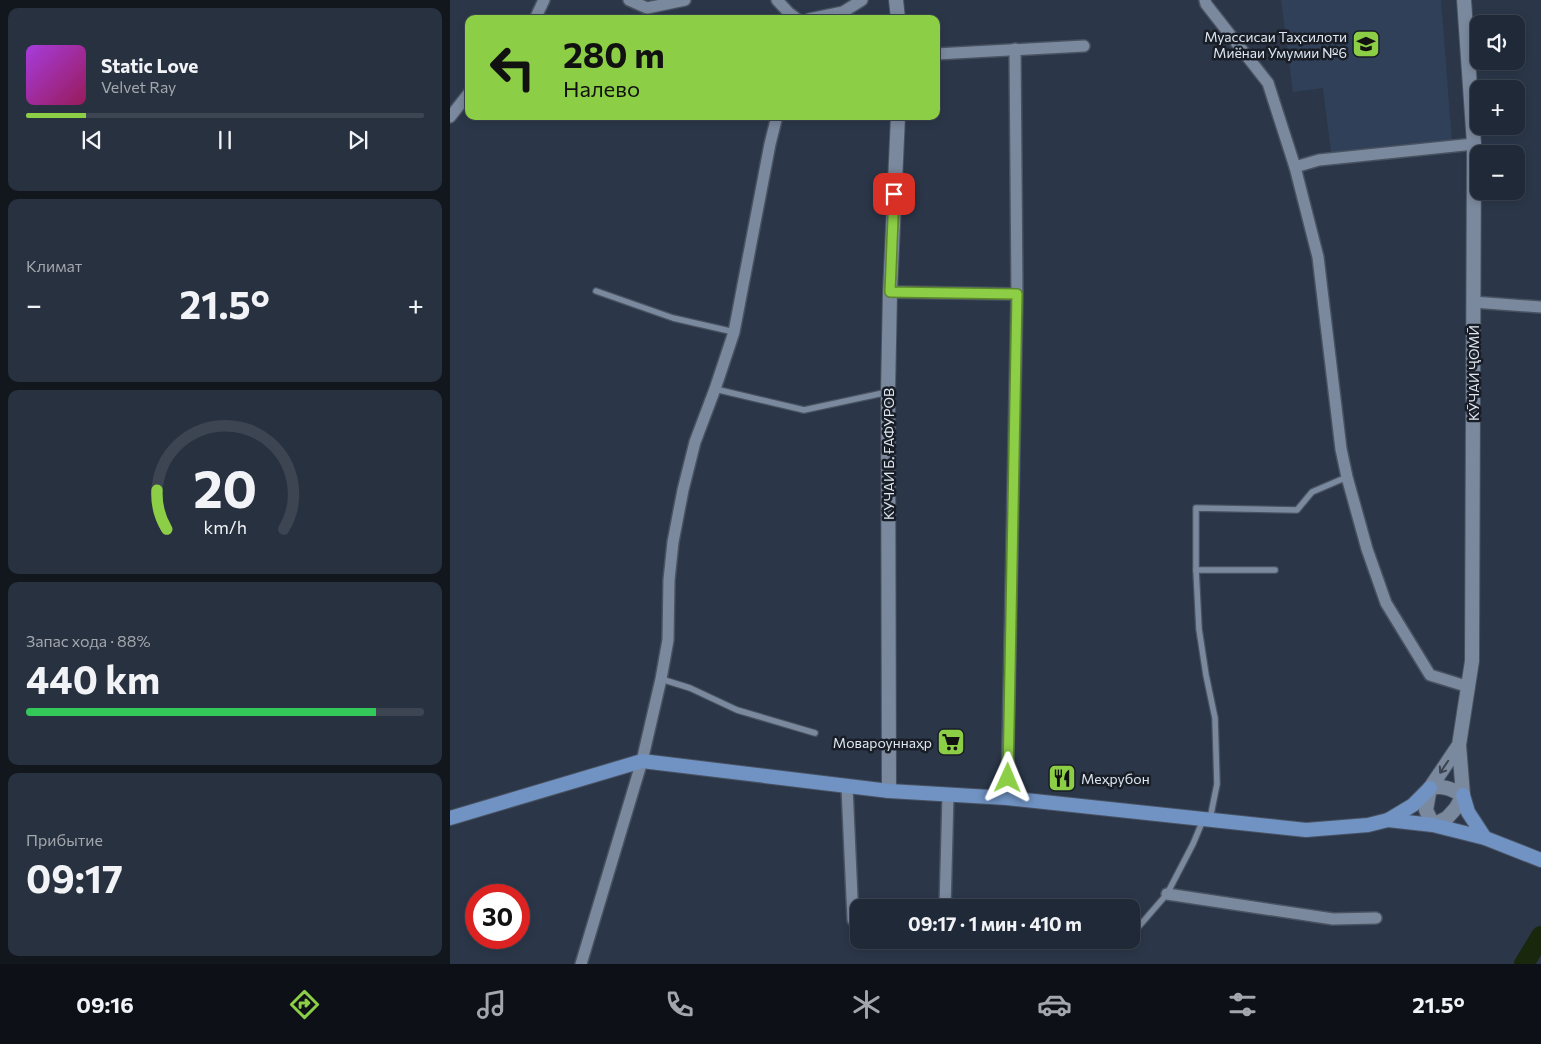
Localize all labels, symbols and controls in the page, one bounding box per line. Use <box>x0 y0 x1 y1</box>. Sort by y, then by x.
map controls <box>1470 15 1525 200</box>
button: sound <box>1470 15 1525 70</box>
place label: Муассисаи Таҳсилоти Миёнаи Умумии №6 <box>1204 28 1347 61</box>
school or university icon: Муассисаи Таҳсилоти Миёнаи Умумии №6 <box>1351 29 1381 59</box>
text: 280 m <box>563 32 665 75</box>
icon: left <box>480 35 545 100</box>
text: Static Love <box>101 54 198 77</box>
text: Налево <box>563 75 640 102</box>
text: Velvet Ray <box>101 77 176 96</box>
button: + <box>1470 80 1525 135</box>
icon: previous <box>78 126 106 154</box>
icon: pause <box>211 126 239 154</box>
icon: next <box>344 126 372 154</box>
button: − <box>1470 145 1525 200</box>
pin <box>873 173 915 215</box>
icon: arrive <box>880 180 908 208</box>
text: Климат <box>26 256 82 275</box>
text: 21.5° <box>180 280 270 327</box>
text: − <box>26 287 42 321</box>
text: + <box>408 287 424 321</box>
street label: КӮЧАИ ҶОМӢ <box>1465 325 1482 421</box>
street label: КУЧАИ Б. ҒАФУРОВ <box>880 388 897 520</box>
text: 20 <box>193 455 257 519</box>
text: km/h <box>203 516 247 538</box>
text: Запас хода · 88% <box>26 631 151 650</box>
text: 440 km <box>26 655 160 702</box>
supermarket icon: Мовароуннаҳр <box>936 727 966 757</box>
place label: Мовароуннаҳр <box>833 734 932 751</box>
position arrow <box>981 751 1033 803</box>
one-way arrow <box>1439 759 1449 773</box>
restaurant icon: Меҳрубон <box>1047 763 1077 793</box>
place label: Меҳрубон <box>1081 770 1150 787</box>
text: Прибытие <box>26 830 103 849</box>
text: 09:17 <box>26 854 123 901</box>
speed limit sign: 30 <box>465 884 530 949</box>
text: 09:17 · 1 мин · 410 m <box>908 912 1082 935</box>
icon: directions <box>287 987 322 1022</box>
icon: music <box>474 987 509 1022</box>
icon: phone <box>662 987 697 1022</box>
icon: climate <box>849 987 884 1022</box>
icon: car <box>1037 987 1072 1022</box>
icon: filters <box>1225 987 1260 1022</box>
text: 09:16 <box>76 991 134 1018</box>
text: 21.5° <box>1412 991 1465 1018</box>

